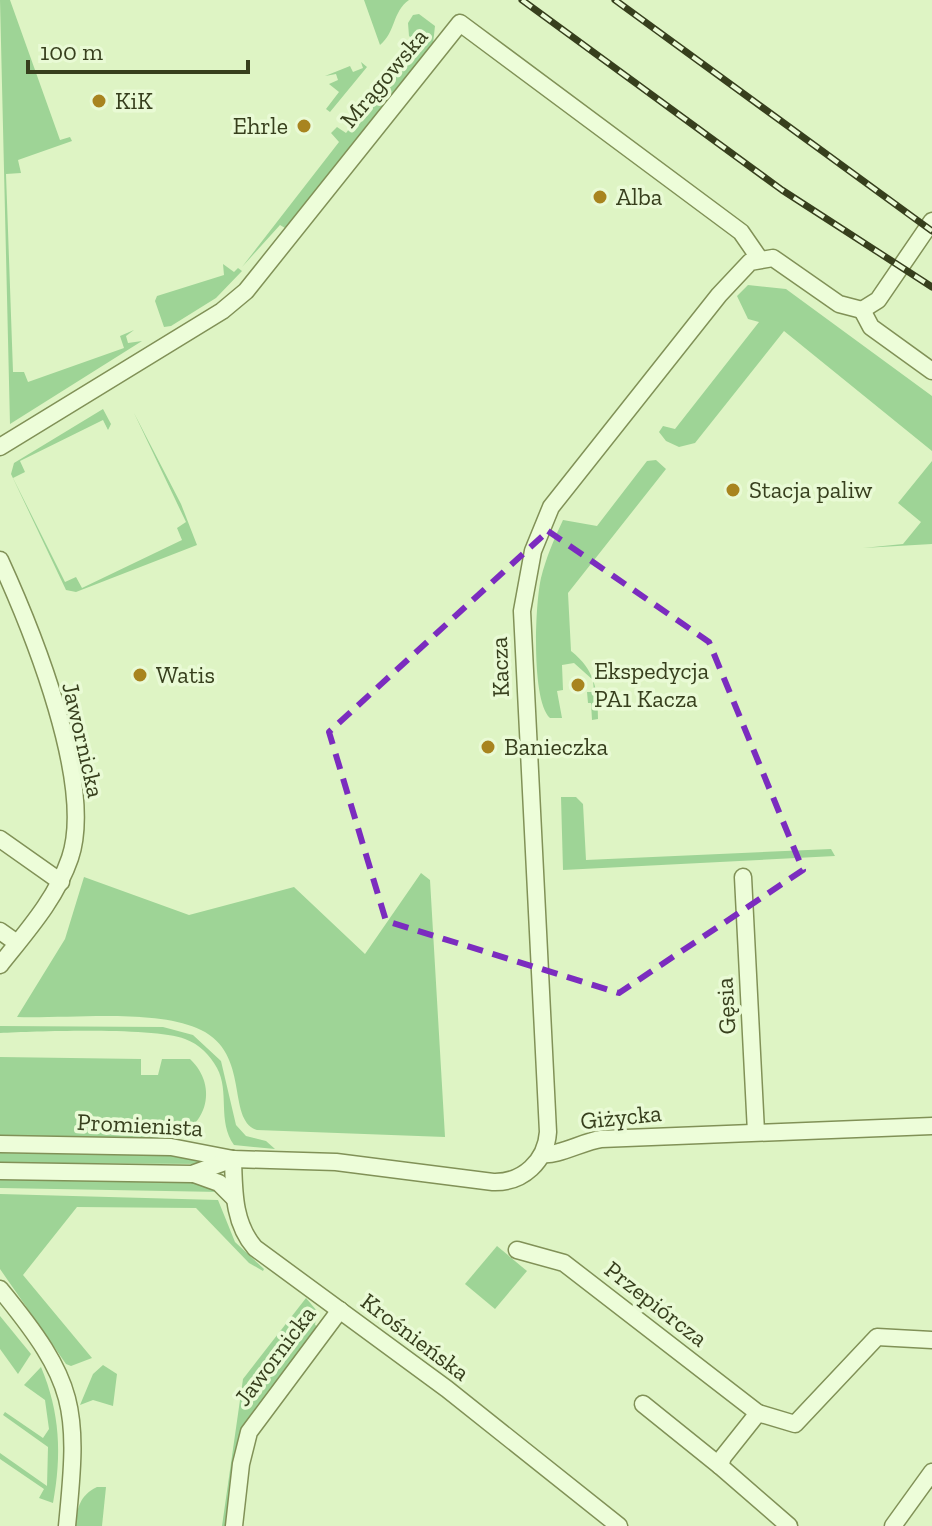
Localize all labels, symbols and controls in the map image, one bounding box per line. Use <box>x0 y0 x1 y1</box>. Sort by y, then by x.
street label: Mrągowska <box>334 22 434 133</box>
scale bar <box>28 24 248 74</box>
text: 100 m <box>40 37 103 66</box>
place label: KiK <box>115 86 153 115</box>
marker: KiK <box>90 92 108 110</box>
place label: Ehrle <box>233 111 288 140</box>
marker: Ehrle <box>295 117 313 135</box>
place label: Alba <box>616 182 663 211</box>
marker: Alba <box>591 188 609 206</box>
place label: Stacja paliw <box>749 475 873 504</box>
marker: Stacja paliw <box>724 481 742 499</box>
street label: Kacza <box>484 636 515 698</box>
place label: Ekspedycja PA1 Kacza <box>594 656 710 713</box>
place label: Watis <box>156 660 215 689</box>
marker: Watis <box>131 666 149 684</box>
marker: Ekspedycja PA1 Kacza <box>569 676 587 694</box>
street label: Jawornicka <box>56 679 111 801</box>
place label: Banieczka <box>504 732 609 761</box>
marker: Banieczka <box>479 738 497 756</box>
street label: Gęsia <box>710 977 741 1035</box>
street label: Giżycka <box>579 1098 663 1135</box>
street label: Promienista <box>76 1107 204 1142</box>
street label: Przepiórcza <box>599 1254 714 1353</box>
street label: Krośnieńska <box>355 1286 476 1387</box>
street label: Jawornicka <box>228 1300 322 1411</box>

